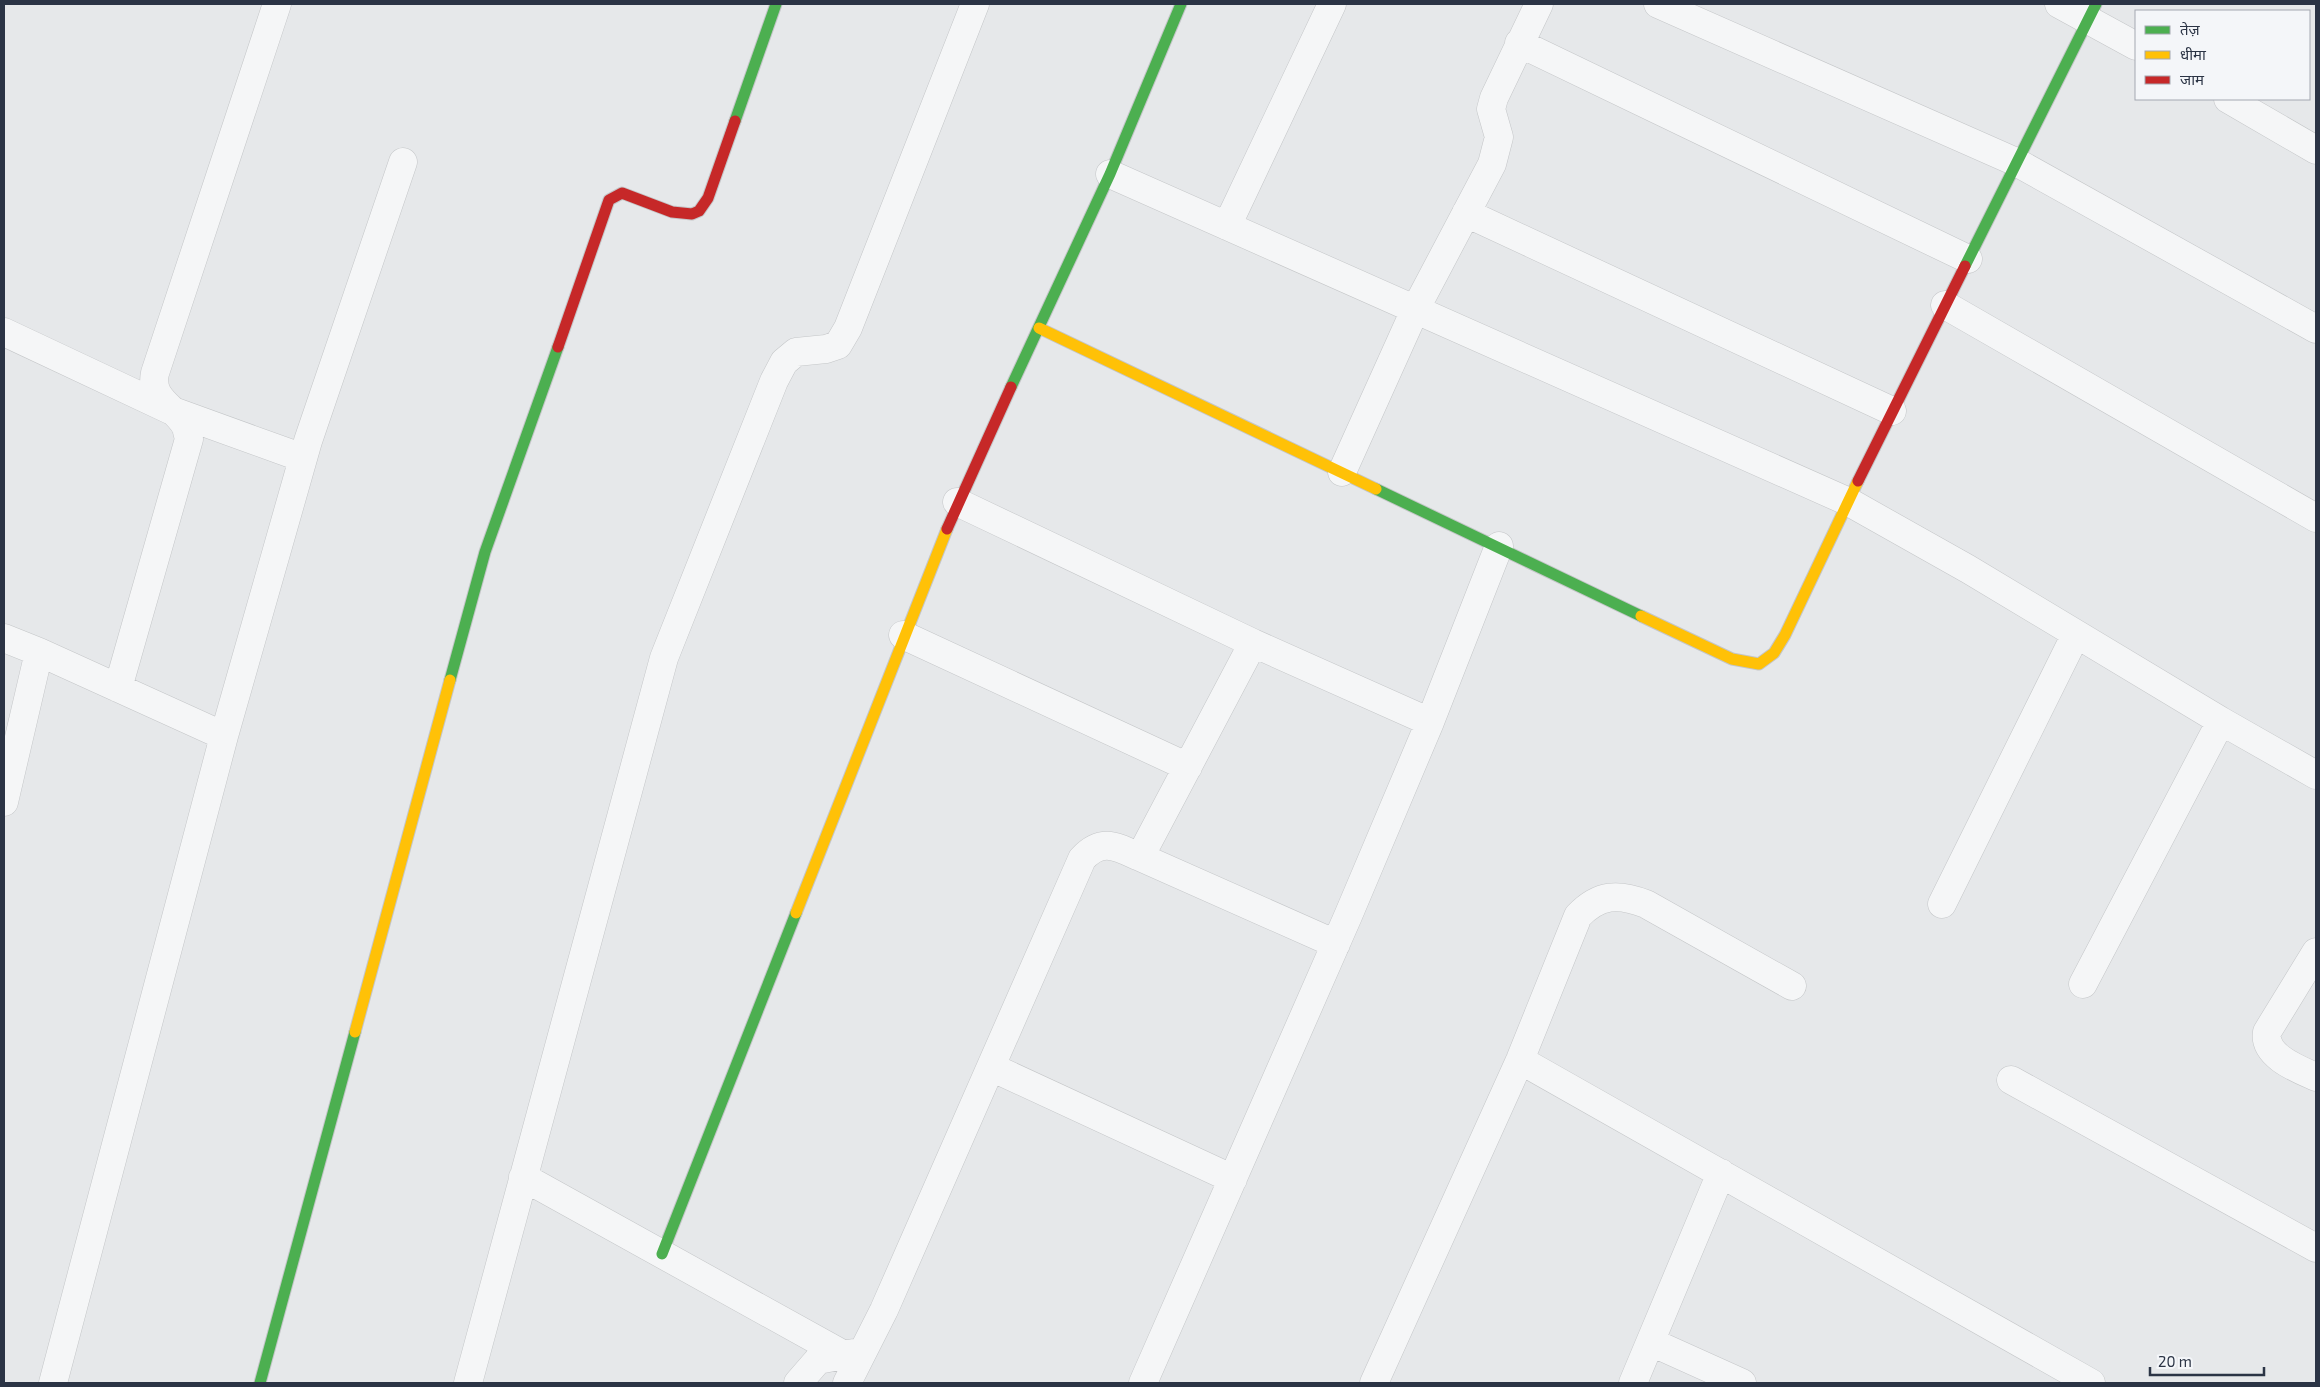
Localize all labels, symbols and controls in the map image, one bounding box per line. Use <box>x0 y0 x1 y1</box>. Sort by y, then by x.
legend <box>2135 10 2310 100</box>
text: तेज़ <box>2180 20 2201 38</box>
text: धीमा <box>2180 45 2207 63</box>
text: जाम <box>2180 70 2205 88</box>
scale bar <box>2150 1344 2264 1376</box>
text: 20 m <box>2158 1352 2192 1370</box>

